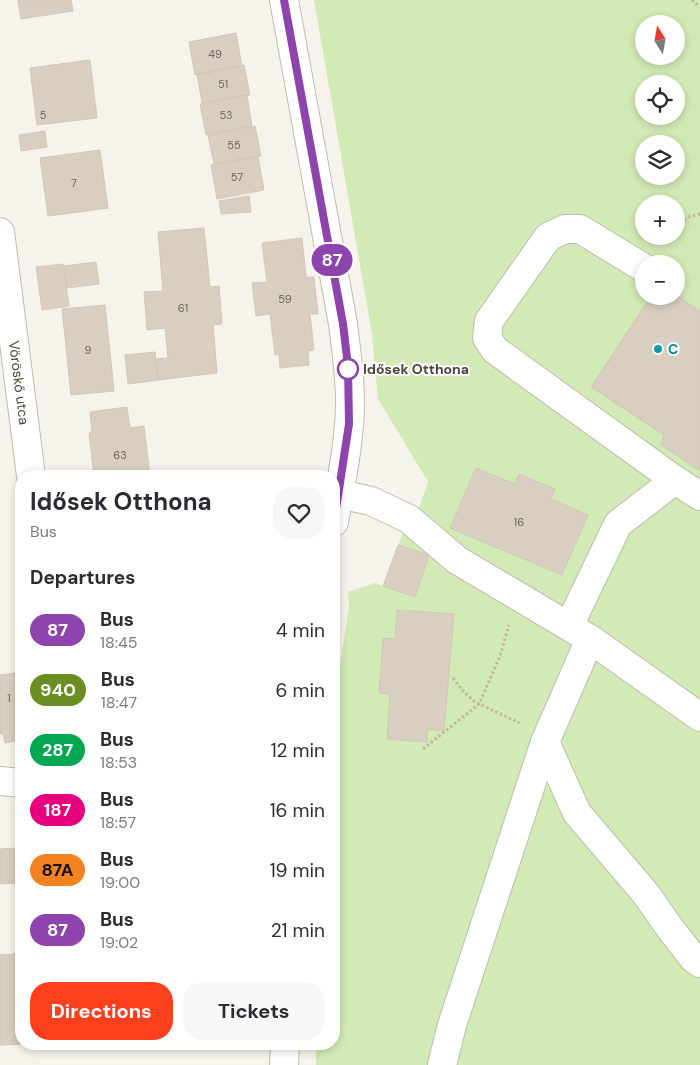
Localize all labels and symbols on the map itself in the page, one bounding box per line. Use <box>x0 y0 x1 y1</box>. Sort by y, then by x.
north arrow <box>635 15 685 65</box>
house number: 49 <box>208 47 222 61</box>
house number: 51 <box>218 77 228 91</box>
house number: 5 <box>40 108 47 122</box>
house number: 53 <box>219 108 233 122</box>
house number: 55 <box>227 138 241 152</box>
house number: 57 <box>231 170 243 184</box>
house number: 7 <box>71 176 77 190</box>
line badge: 87 <box>310 244 354 276</box>
house number: 59 <box>278 292 292 306</box>
house number: 61 <box>178 301 188 315</box>
street label: Vöröskő utca <box>5 340 33 426</box>
place label: C <box>668 340 678 358</box>
house number: 9 <box>85 343 92 357</box>
marker: C <box>652 343 664 355</box>
marker: Idősek Otthona <box>337 358 359 380</box>
place label: Idősek Otthona <box>363 360 469 378</box>
house number: 63 <box>113 448 127 462</box>
house number: 16 <box>514 515 524 529</box>
house number: 1 <box>7 691 11 705</box>

